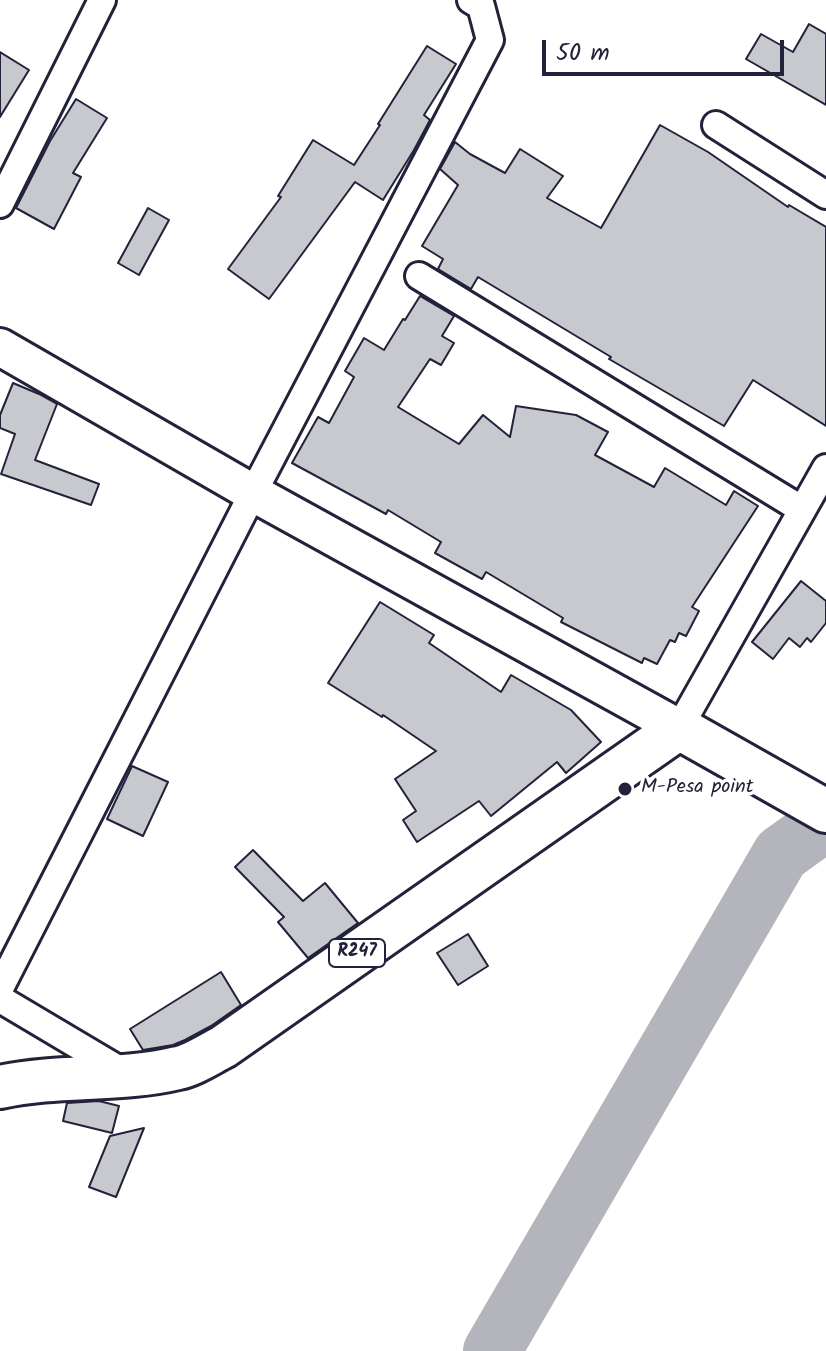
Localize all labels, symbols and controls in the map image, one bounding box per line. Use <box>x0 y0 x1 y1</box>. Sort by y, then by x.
scale bar <box>546 24 788 74</box>
text: 50 m <box>556 34 610 73</box>
place label: M-Pesa point <box>641 777 754 801</box>
marker: M-Pesa point <box>616 780 634 798</box>
road number: R247 <box>329 939 385 967</box>

